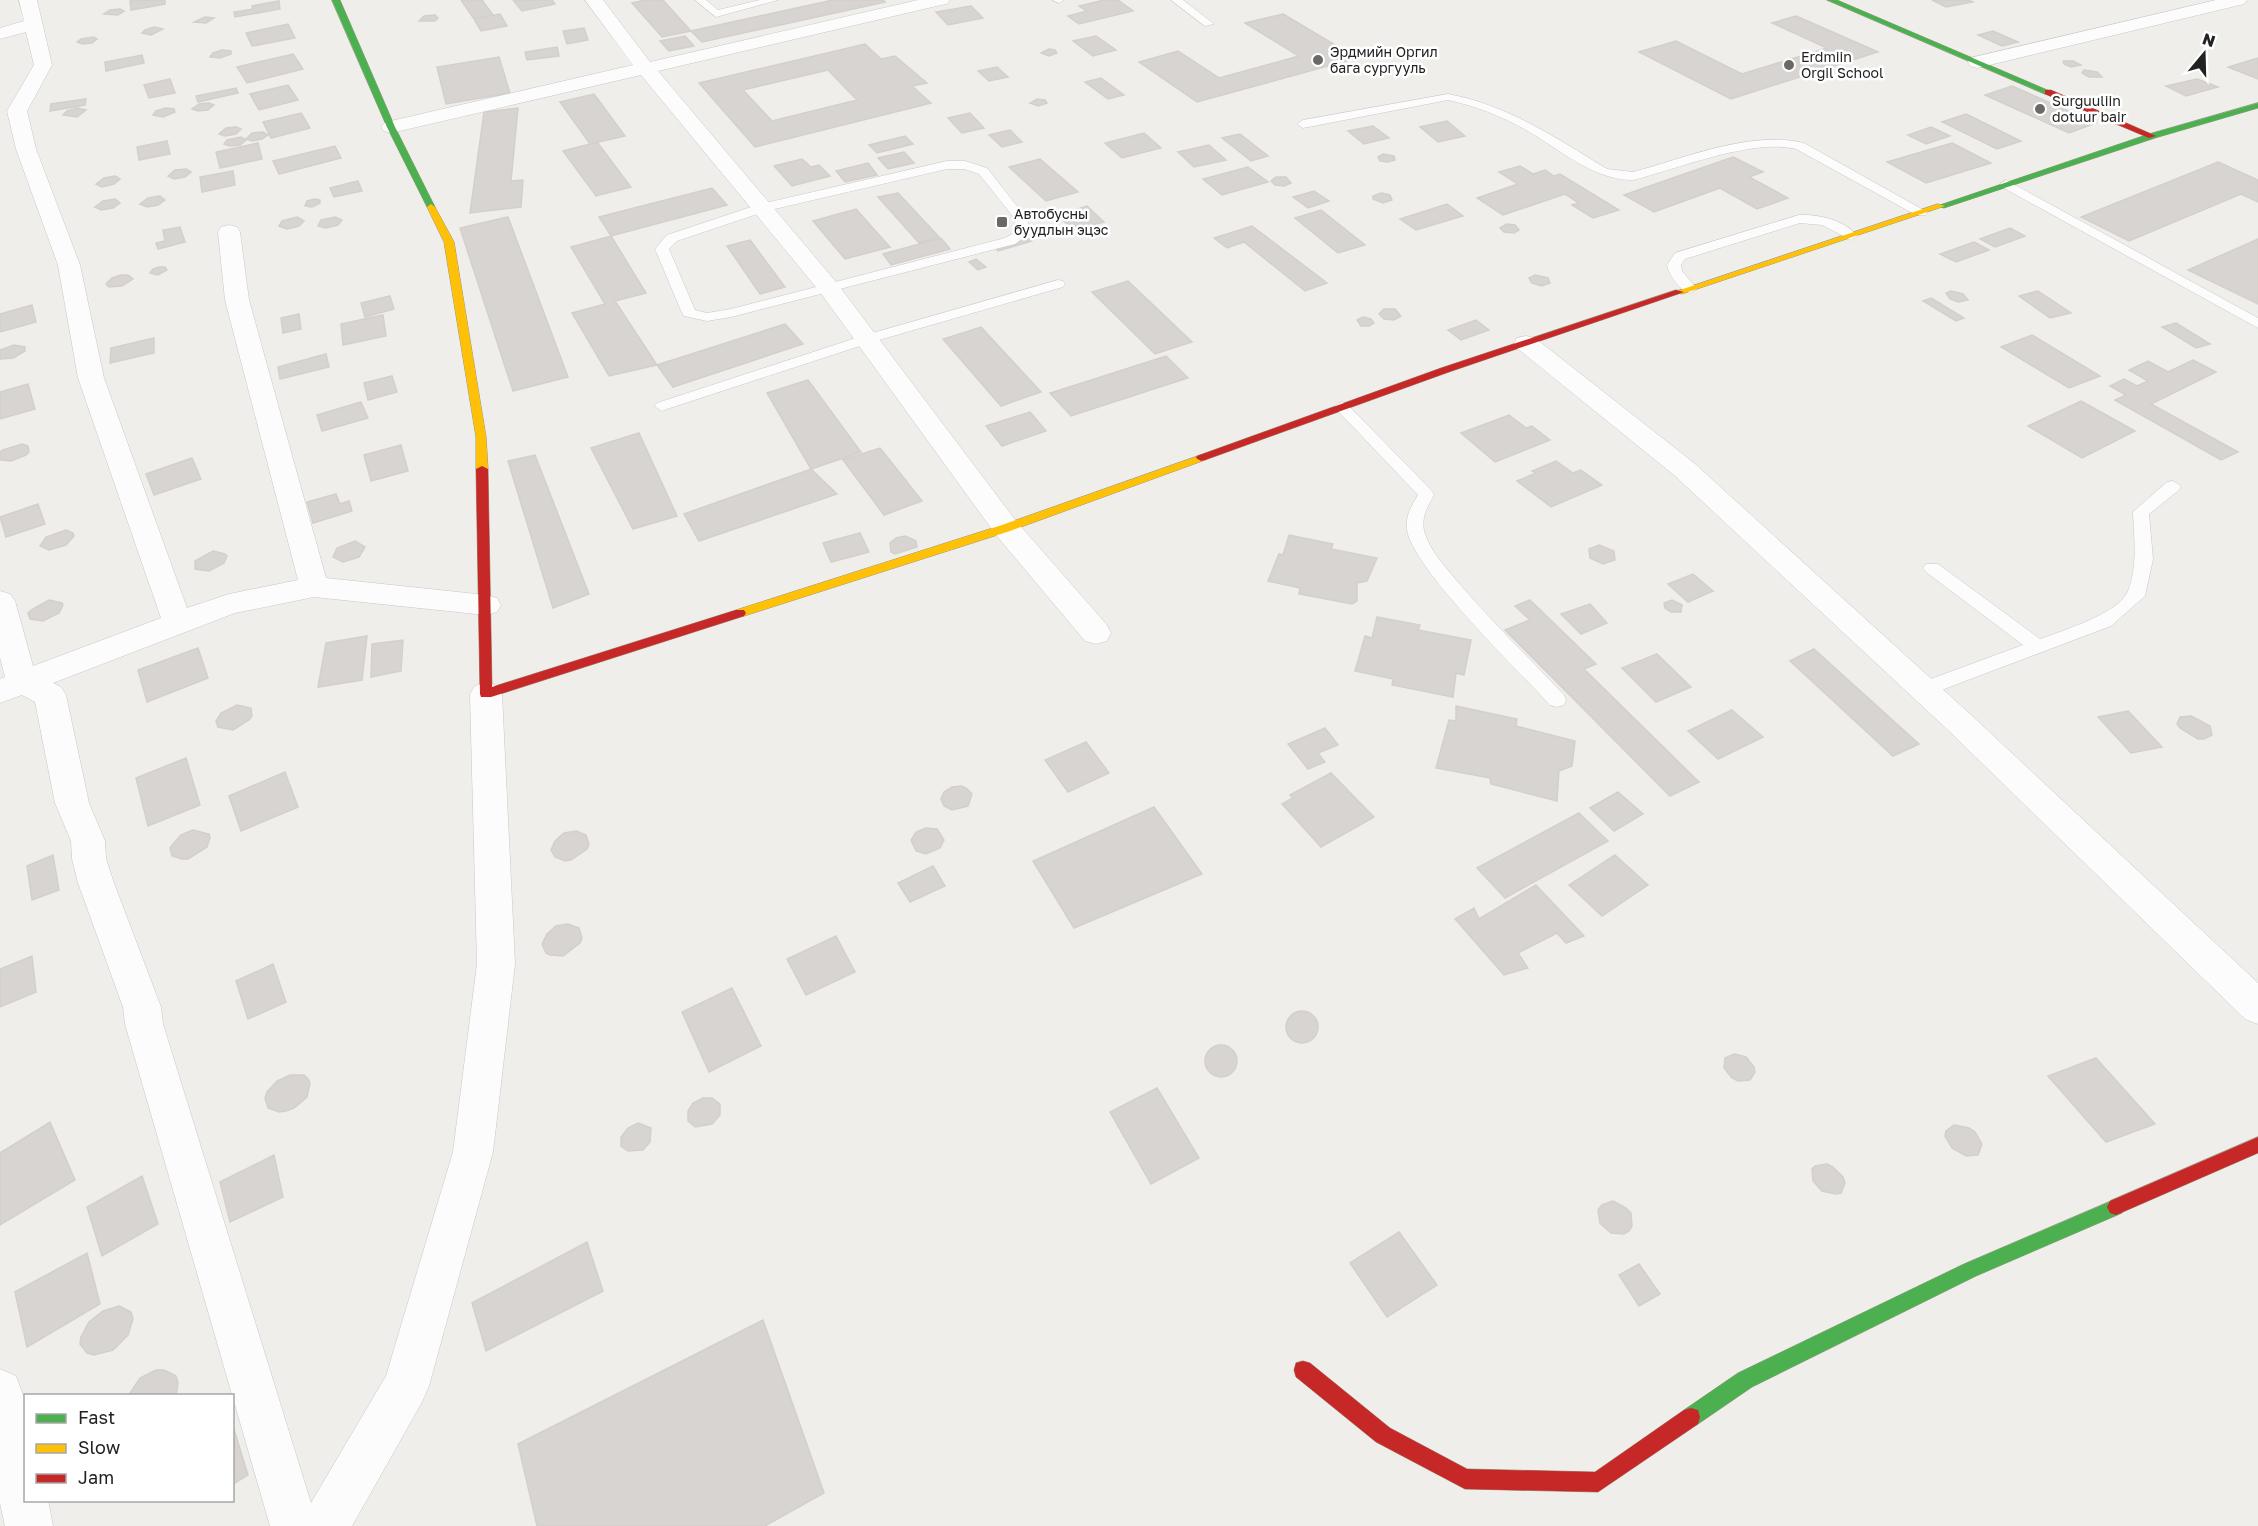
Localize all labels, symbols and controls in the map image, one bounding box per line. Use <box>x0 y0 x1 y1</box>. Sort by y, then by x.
north arrow <box>2174 24 2234 84</box>
text: N <box>2200 28 2218 51</box>
place label: Эрдмийн Оргил бага сургууль <box>1330 43 1438 76</box>
place label: Erdmiin Orgil School <box>1801 48 1884 81</box>
marker: Эрдмийн Оргил бага сургууль <box>1311 53 1325 67</box>
marker: Erdmiin Orgil School <box>1782 58 1796 72</box>
place label: Surguuliin dotuur bair <box>2052 92 2127 125</box>
marker: Surguuliin dotuur bair <box>2033 102 2047 116</box>
place label: Автобусны буудлын эцэс <box>1014 205 1109 238</box>
marker: Автобусны буудлын эцэс <box>995 215 1009 229</box>
legend <box>24 1394 234 1502</box>
text: Fast <box>78 1406 115 1428</box>
text: Slow <box>78 1436 121 1458</box>
text: Jam <box>78 1466 114 1488</box>

